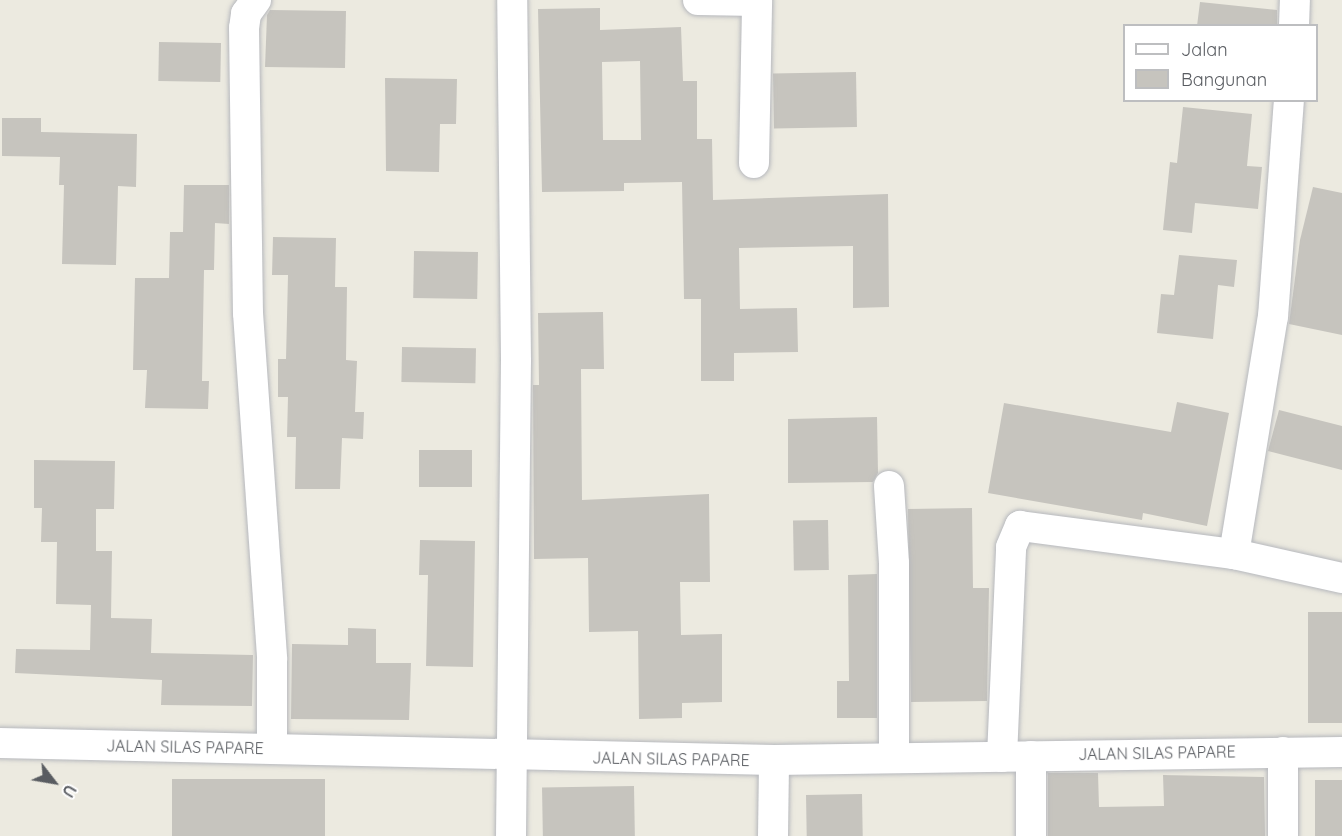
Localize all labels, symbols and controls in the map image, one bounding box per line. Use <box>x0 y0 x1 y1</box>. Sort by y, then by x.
legend <box>1123 24 1318 102</box>
text: Jalan <box>1181 38 1228 61</box>
text: Bangunan <box>1181 68 1267 91</box>
street label: JALAN SILAS PAPARE <box>106 736 264 758</box>
street label: JALAN SILAS PAPARE <box>1078 742 1236 764</box>
street label: JALAN SILAS PAPARE <box>592 748 750 770</box>
north arrow <box>24 752 84 812</box>
text: U <box>58 781 81 801</box>

